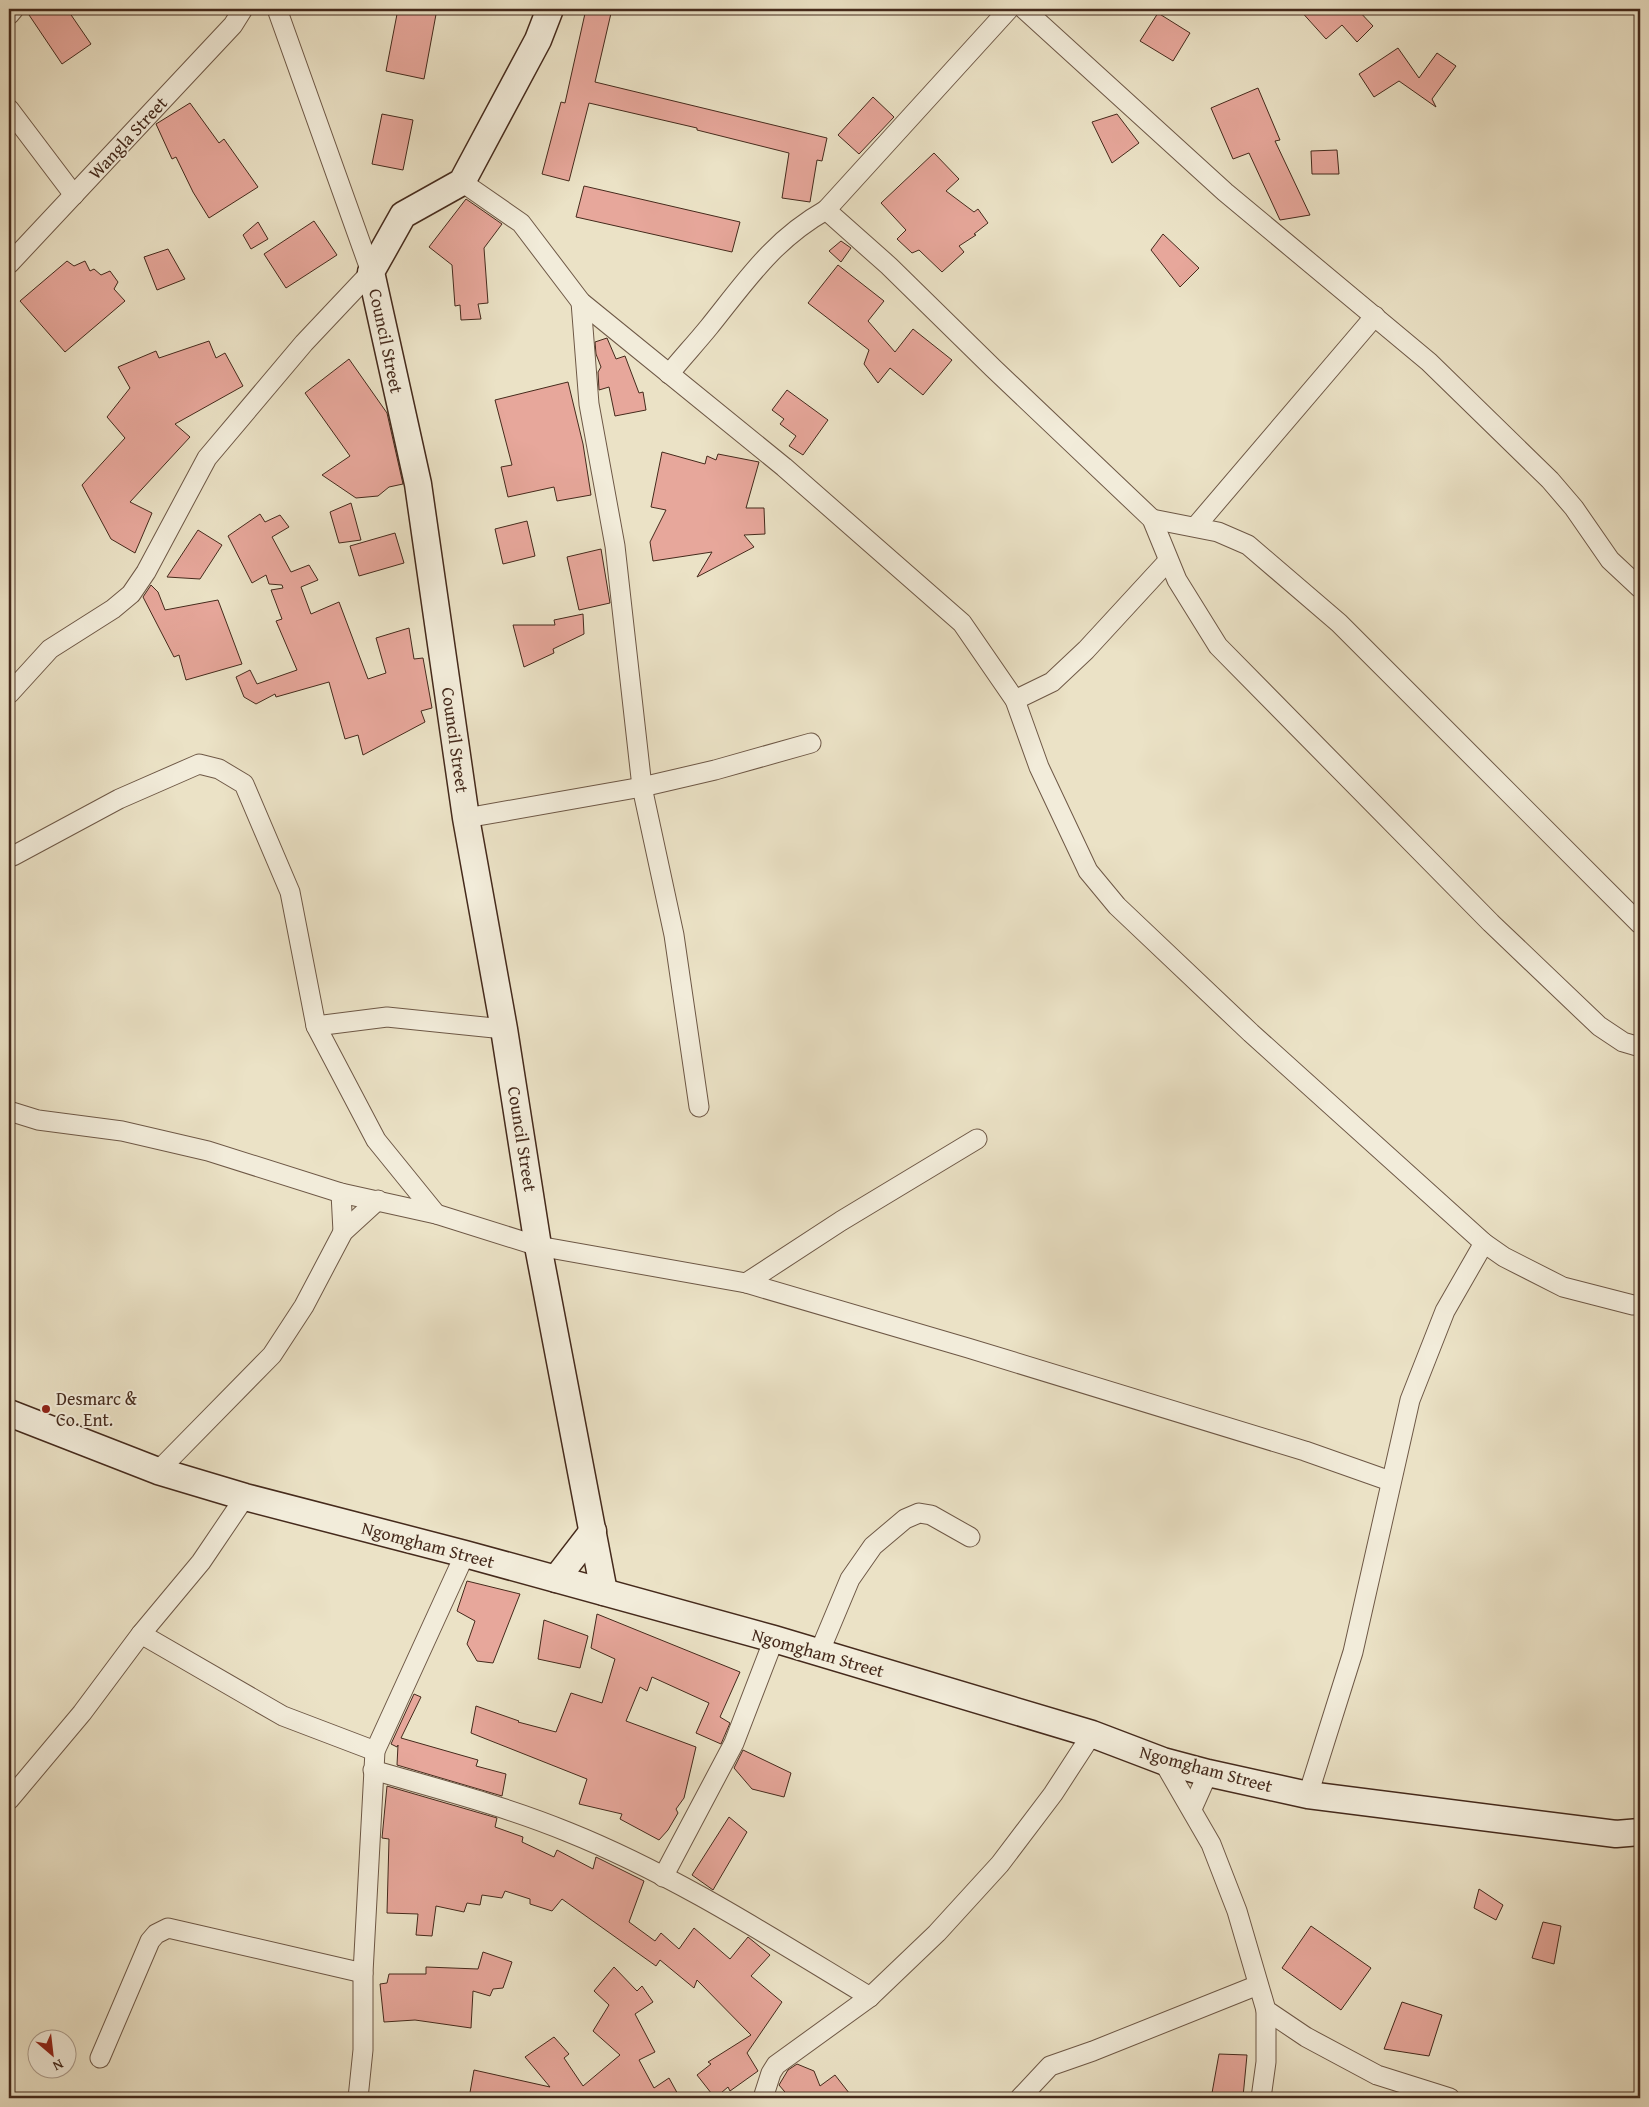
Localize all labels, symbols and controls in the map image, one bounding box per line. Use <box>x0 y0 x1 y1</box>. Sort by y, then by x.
street label: Wangla Street <box>82 90 174 185</box>
street label: Council Street <box>362 286 411 396</box>
street label: Council Street <box>435 685 476 795</box>
street label: Council Street <box>501 1084 544 1194</box>
place label: Desmarc & Co. Ent. <box>56 1385 138 1433</box>
marker: Desmarc & Co. Ent. <box>40 1403 52 1415</box>
street label: Ngomgham Street <box>359 1514 498 1575</box>
street label: Ngomgham Street <box>749 1621 888 1684</box>
street label: Ngomgham Street <box>1137 1738 1276 1799</box>
north arrow <box>28 2030 78 2080</box>
text: N <box>49 2054 67 2077</box>

